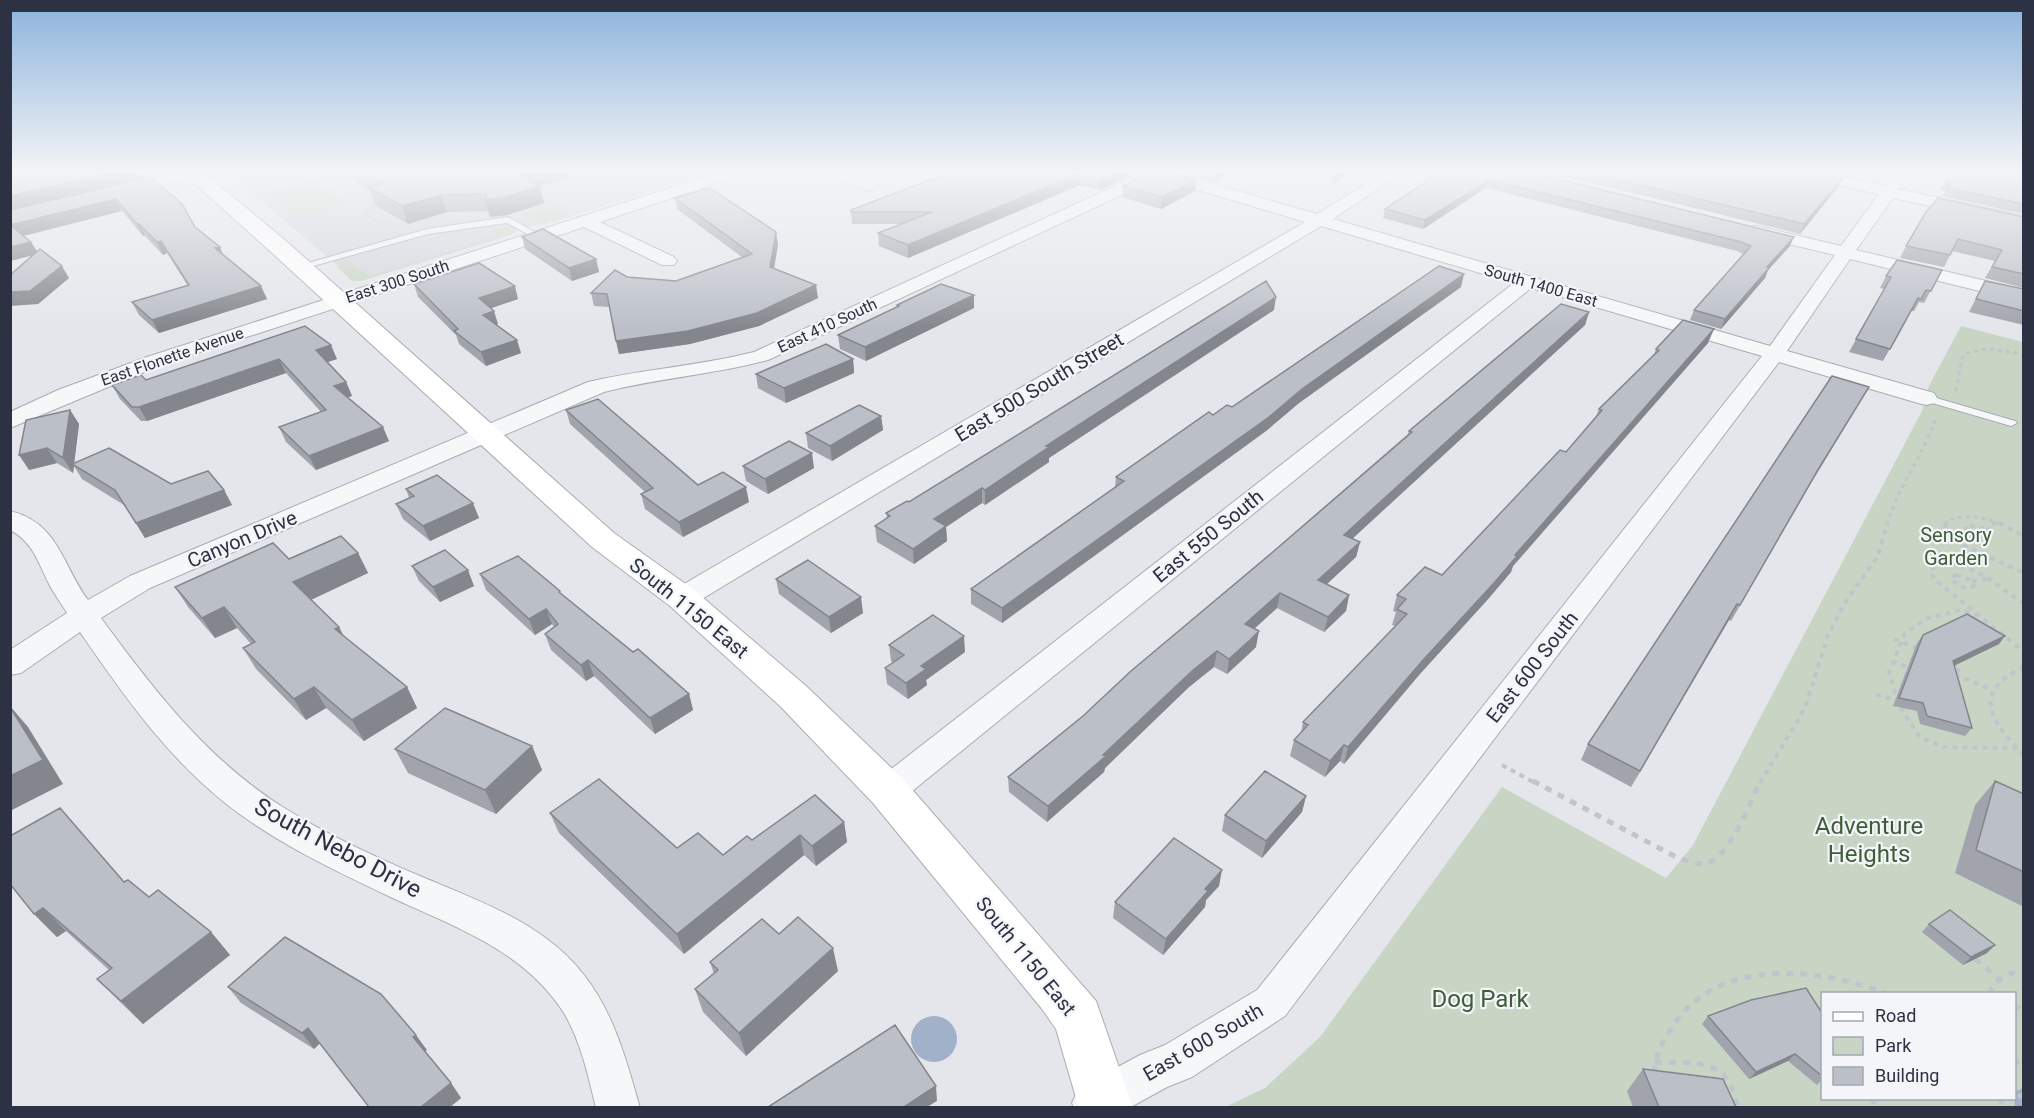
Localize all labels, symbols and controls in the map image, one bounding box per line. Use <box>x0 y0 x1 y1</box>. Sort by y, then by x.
street label: East 300 South <box>343 256 451 307</box>
street label: South 1400 East <box>1482 260 1600 311</box>
street label: East 410 South <box>774 294 880 357</box>
street label: East Flonette Avenue <box>98 323 246 390</box>
street label: East 500 South Street <box>950 327 1128 447</box>
street label: East 550 South <box>1148 484 1268 588</box>
street label: Canyon Drive <box>184 505 300 573</box>
park label: Sensory Garden <box>1920 523 1992 570</box>
street label: South 1150 East <box>625 553 753 663</box>
street label: East 600 South <box>1481 607 1583 727</box>
street label: South Nebo Drive <box>250 792 426 904</box>
park label: Adventure Heights <box>1815 812 1923 868</box>
street label: South 1150 East <box>971 892 1081 1020</box>
park label: Dog Park <box>1431 985 1529 1013</box>
legend <box>1821 992 2016 1100</box>
street label: East 600 South <box>1139 998 1267 1086</box>
text: Road <box>1875 1005 1916 1026</box>
text: Park <box>1875 1035 1912 1056</box>
text: Building <box>1875 1065 1939 1086</box>

